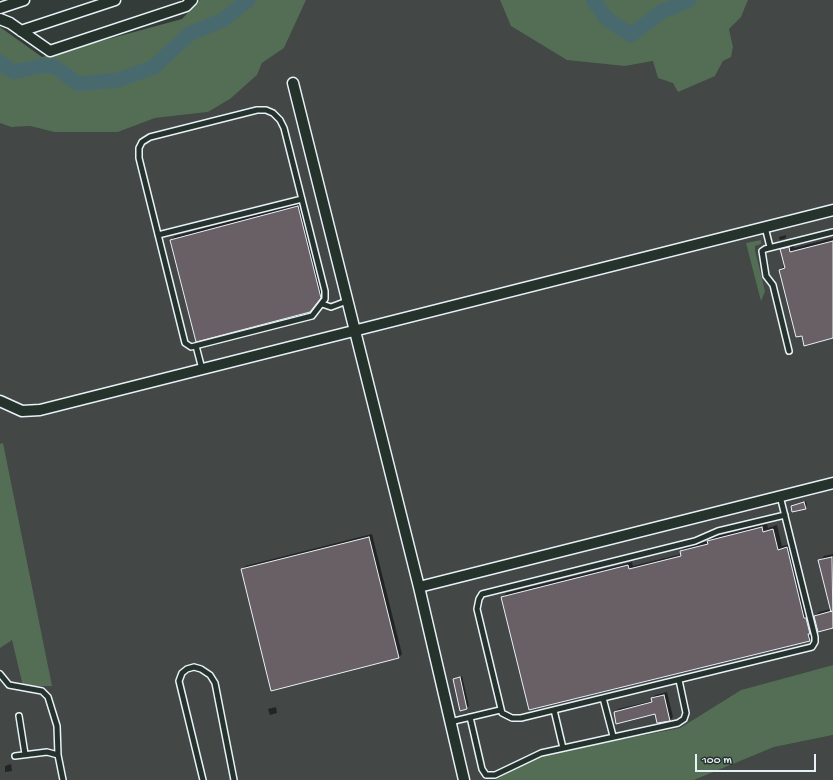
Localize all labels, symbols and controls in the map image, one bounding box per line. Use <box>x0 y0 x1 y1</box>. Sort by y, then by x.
scale bar <box>697 746 818 772</box>
text: 100 m <box>702 754 732 768</box>

